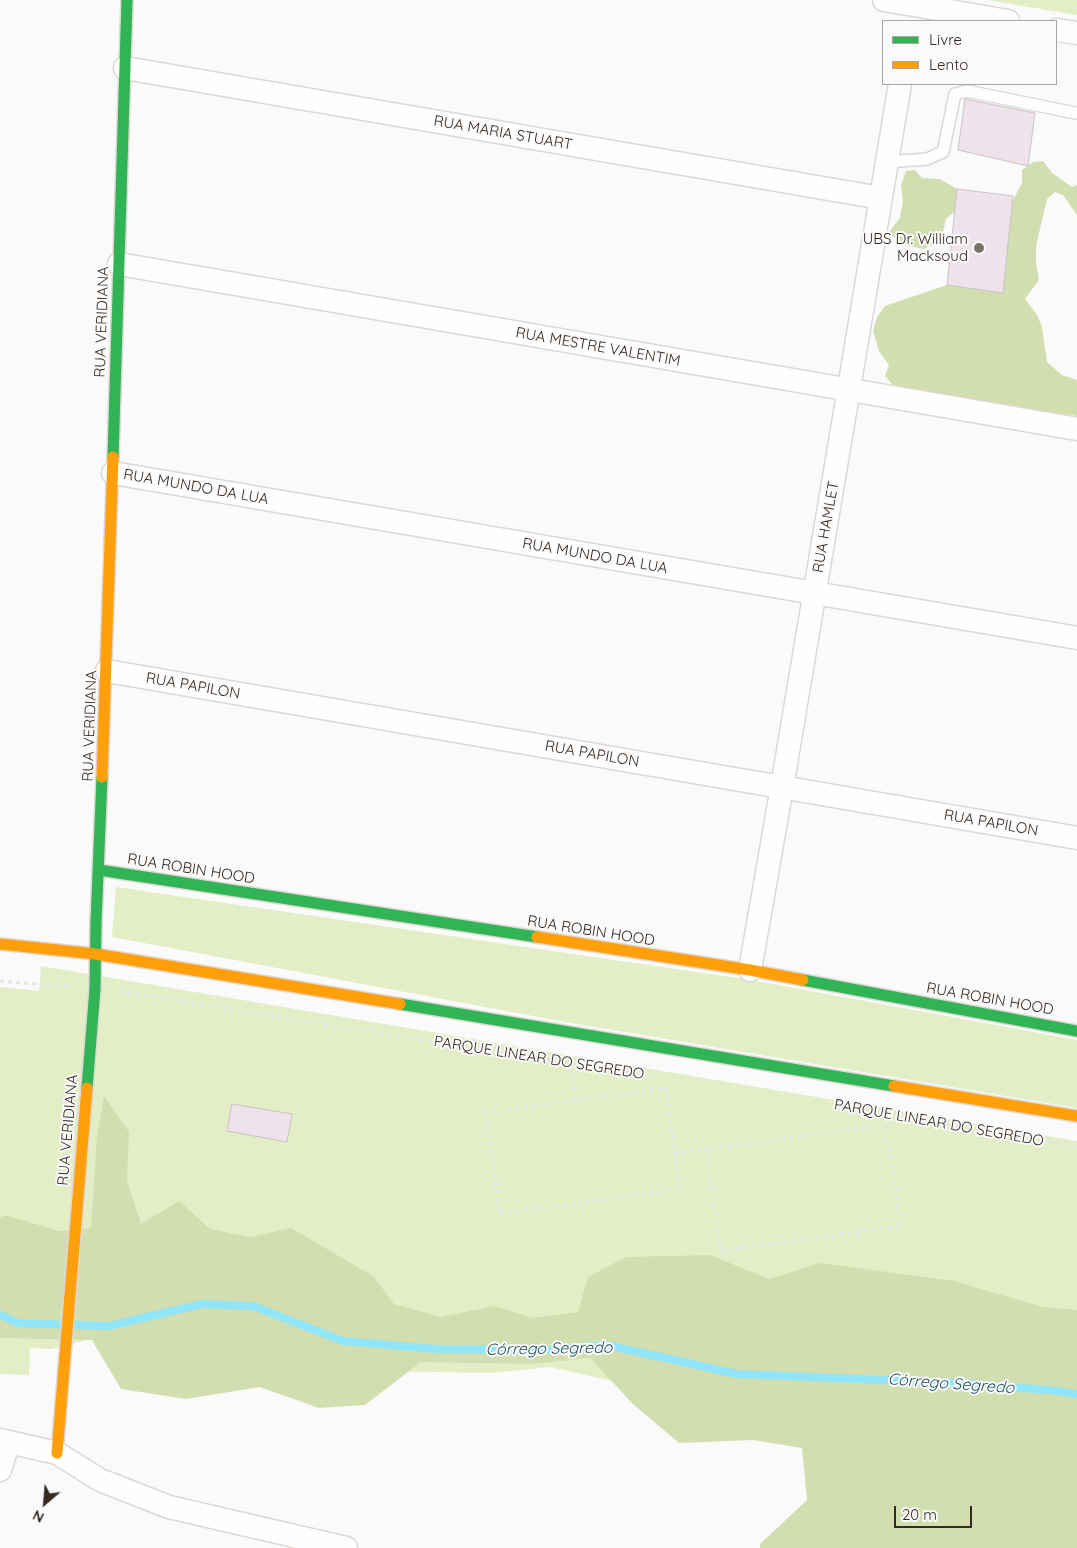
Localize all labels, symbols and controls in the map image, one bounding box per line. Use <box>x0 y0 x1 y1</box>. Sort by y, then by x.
legend <box>882 20 1057 85</box>
text: Livre <box>929 30 962 49</box>
text: Lento <box>929 55 968 74</box>
street label: RUA MARIA STUART <box>432 112 574 154</box>
place label: UBS Dr. William Macksoud <box>863 230 968 265</box>
marker: UBS Dr. William Macksoud <box>972 241 986 255</box>
street label: RUA VERIDIANA <box>91 266 113 378</box>
street label: RUA MESTRE VALENTIM <box>514 324 682 370</box>
street label: RUA MUNDO DA LUA <box>122 465 270 509</box>
street label: RUA HAMLET <box>809 480 843 574</box>
street label: RUA MUNDO DA LUA <box>521 534 669 578</box>
street label: RUA PAPILON <box>145 669 241 703</box>
street label: RUA VERIDIANA <box>79 670 101 782</box>
street label: RUA PAPILON <box>544 737 640 771</box>
street label: RUA PAPILON <box>943 806 1039 840</box>
street label: RUA ROBIN HOOD <box>126 850 256 888</box>
street label: RUA ROBIN HOOD <box>526 912 656 950</box>
street label: RUA ROBIN HOOD <box>925 979 1055 1019</box>
street label: PARQUE LINEAR DO SEGREDO <box>433 1032 645 1084</box>
street label: RUA VERIDIANA <box>54 1074 82 1186</box>
street label: PARQUE LINEAR DO SEGREDO <box>833 1096 1045 1150</box>
water label: Córrego Segredo <box>485 1338 613 1360</box>
water label: Córrego Segredo <box>887 1370 1015 1398</box>
north arrow <box>20 1478 70 1528</box>
scale bar <box>897 1496 974 1528</box>
text: 20 m <box>902 1505 937 1524</box>
text: N <box>30 1506 47 1527</box>

